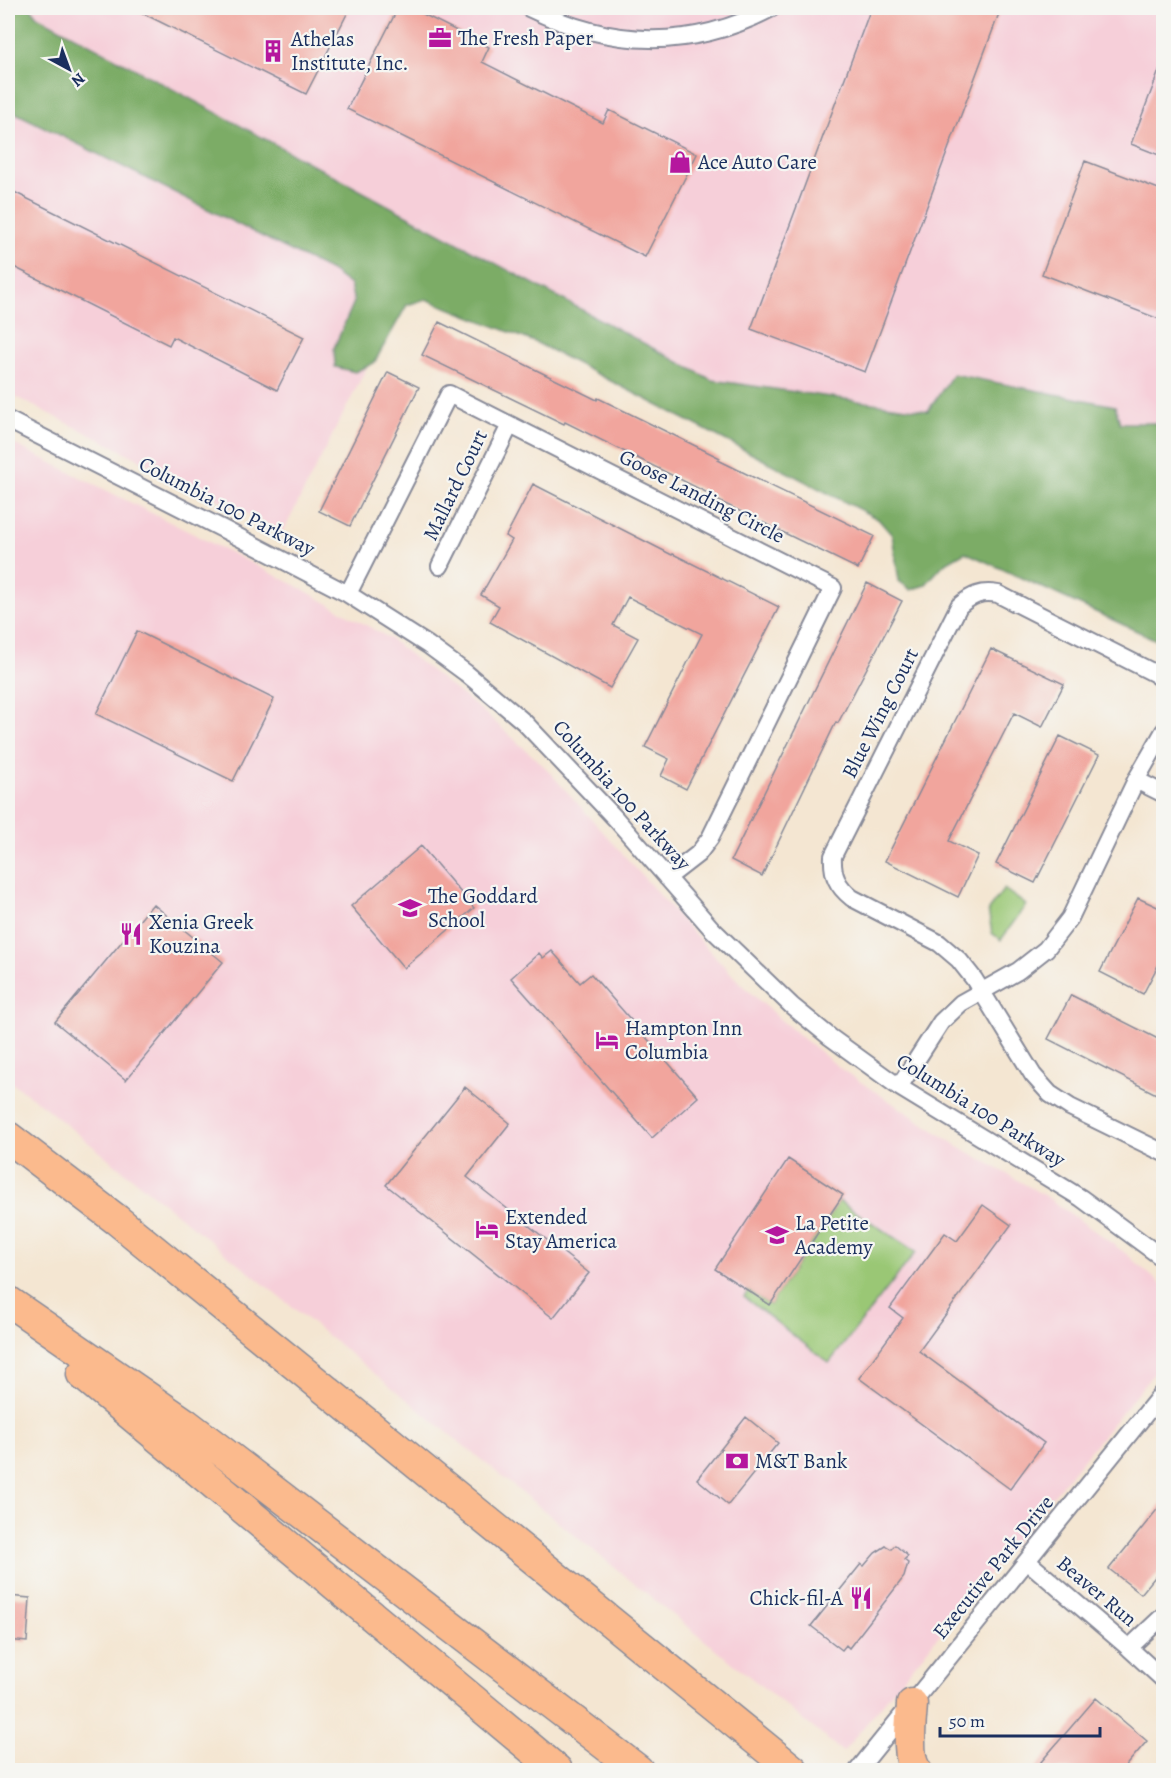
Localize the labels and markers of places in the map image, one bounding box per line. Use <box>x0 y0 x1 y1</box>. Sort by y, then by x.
place label: The Fresh Paper <box>458 24 593 52</box>
place label: Athelas Institute, Inc. <box>290 25 409 77</box>
office icon: The Fresh Paper <box>427 25 453 51</box>
building icon: Athelas Institute, Inc. <box>260 38 286 64</box>
place label: Ace Auto Care <box>697 148 817 176</box>
shop icon: Ace Auto Care <box>667 149 693 175</box>
place label: The Goddard School <box>428 882 539 934</box>
school or university icon: The Goddard School <box>397 895 423 921</box>
place label: Xenia Greek Kouzina <box>149 908 254 960</box>
restaurant icon: Xenia Greek Kouzina <box>118 921 144 947</box>
place label: Hampton Inn Columbia <box>625 1014 742 1066</box>
hotel icon: Hampton Inn Columbia <box>594 1027 620 1053</box>
place label: Extended Stay America <box>505 1203 617 1255</box>
place label: La Petite Academy <box>794 1209 873 1261</box>
hotel icon: Extended Stay America <box>474 1216 500 1242</box>
school or university icon: La Petite Academy <box>764 1222 790 1248</box>
place label: M&T Bank <box>755 1447 848 1475</box>
bank icon: M&T Bank <box>724 1448 750 1474</box>
place label: Chick-fil-A <box>749 1584 844 1612</box>
restaurant icon: Chick-fil-A <box>848 1585 874 1611</box>

